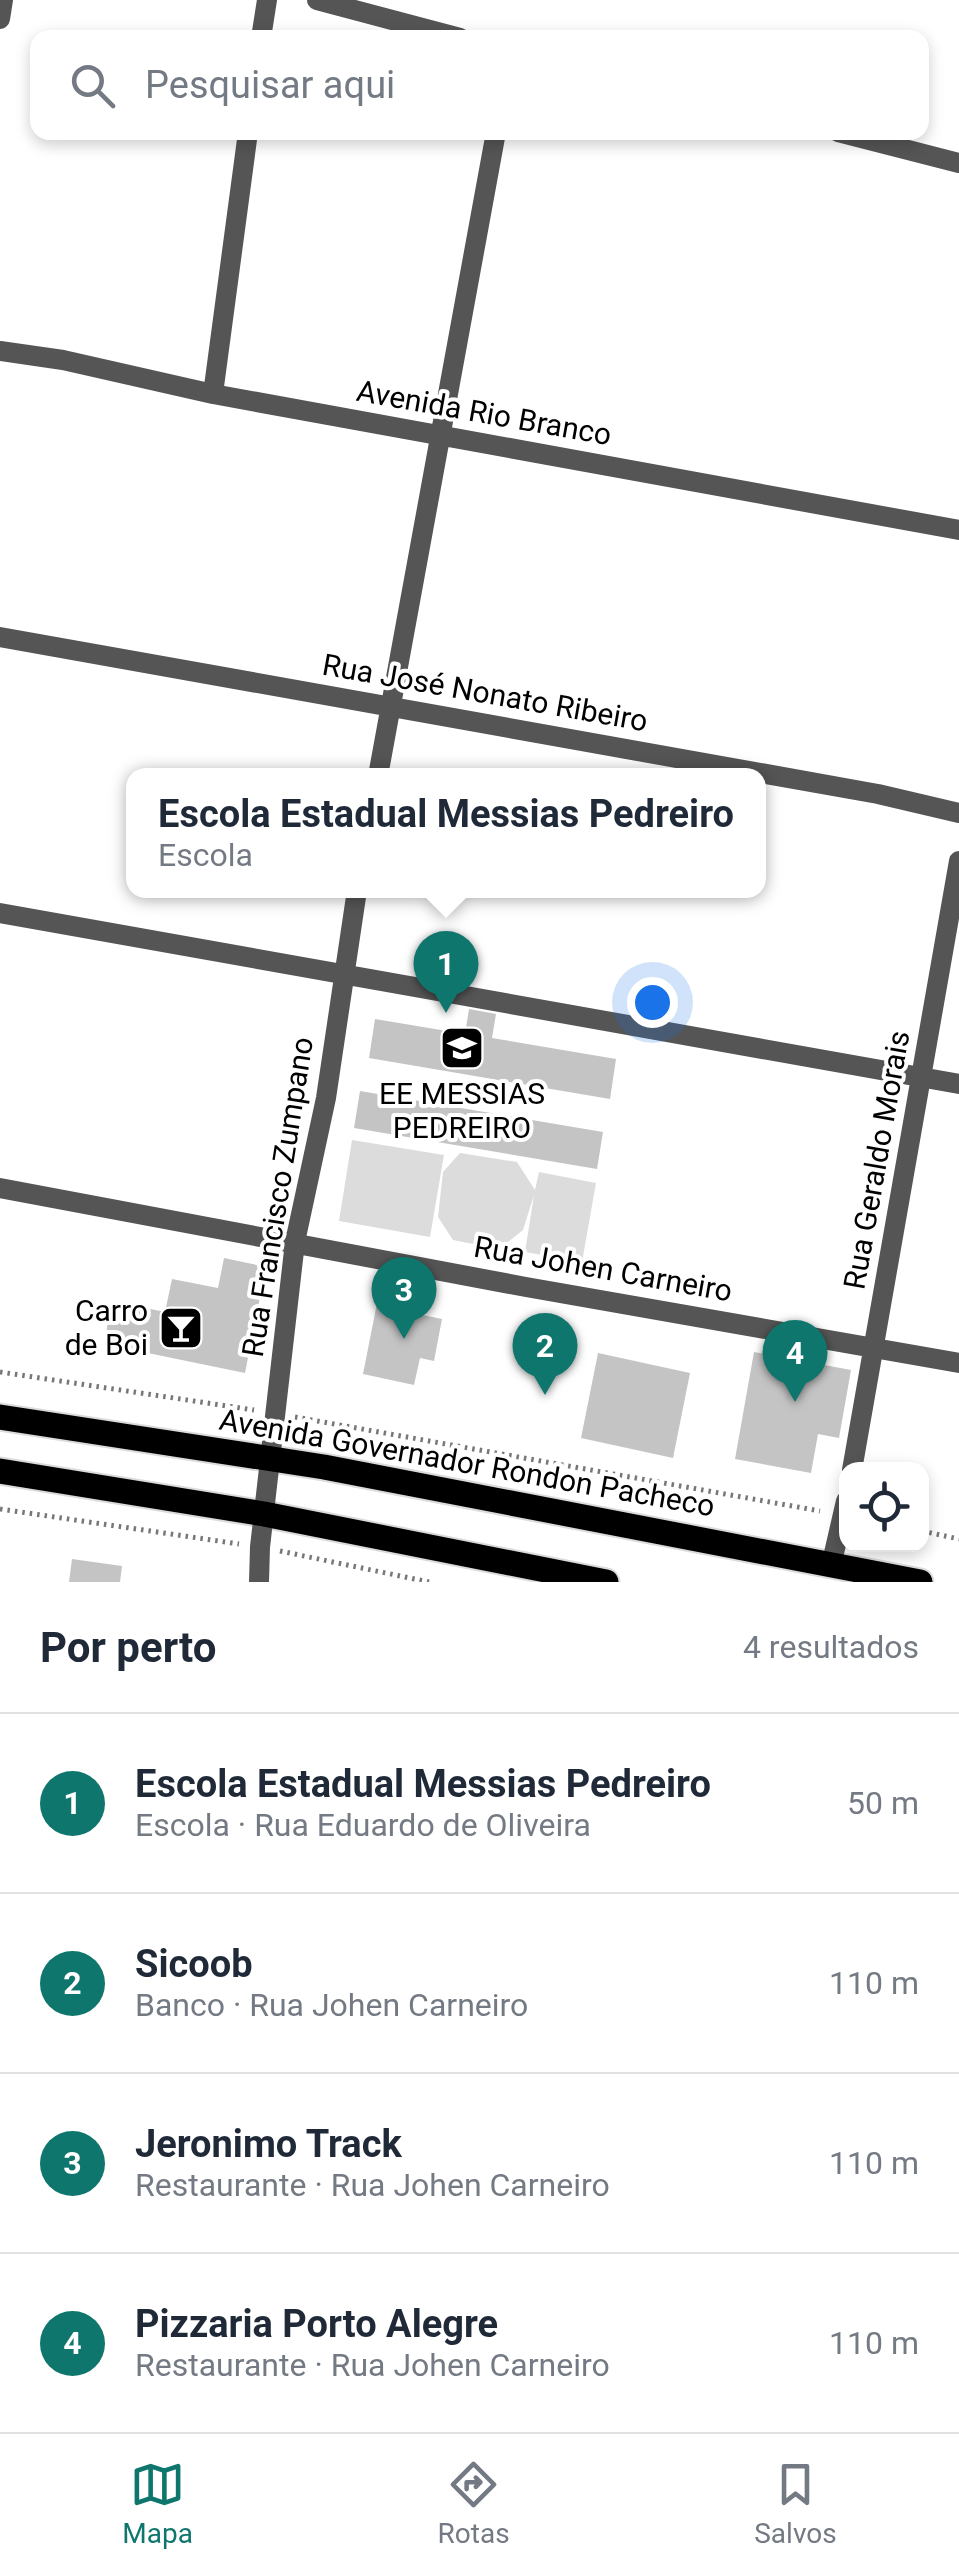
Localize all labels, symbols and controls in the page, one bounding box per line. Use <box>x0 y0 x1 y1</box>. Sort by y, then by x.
search box <box>30 30 929 140</box>
icon: search <box>65 58 120 113</box>
text: Pesquisar aqui <box>145 63 395 107</box>
street label: Avenida Rio Branco <box>354 373 614 452</box>
street label: Rua José Nonato Ribeiro <box>320 647 650 738</box>
popup <box>126 768 766 898</box>
text: Escola Estadual Messias Pedreiro <box>158 792 734 836</box>
text: Escola <box>158 836 253 874</box>
pin: 1 <box>414 930 478 1013</box>
your location <box>627 977 678 1028</box>
school or university icon: EE MESSIAS PEDREIRO <box>439 1025 485 1071</box>
street label: Rua Geraldo Morais <box>837 1028 916 1292</box>
street label: Rua Francisco Zumpano <box>235 1034 320 1359</box>
place label: EE MESSIAS PEDREIRO <box>379 1076 545 1145</box>
street label: Rua Johen Carneiro <box>471 1229 735 1308</box>
pin: 3 <box>372 1256 436 1339</box>
place label: Carro de Boi <box>65 1293 148 1362</box>
bar icon: Carro de Boi <box>158 1305 204 1351</box>
pin: 2 <box>512 1312 578 1395</box>
pin: 4 <box>762 1320 828 1402</box>
street label: Avenida Governador Rondon Pacheco <box>217 1402 717 1523</box>
map controls <box>839 1462 929 1552</box>
button: locate <box>839 1462 929 1552</box>
text: Por perto <box>40 1623 216 1672</box>
text: 4 resultados <box>743 1628 919 1666</box>
text: Escola Estadual Messias Pedreiro <box>135 1762 711 1806</box>
text: 1 <box>63 1784 82 1822</box>
text: 50 m <box>847 1784 919 1822</box>
text: Escola · Rua Eduardo de Oliveira <box>135 1806 591 1844</box>
text: Sicoob <box>135 1942 253 1986</box>
text: 2 <box>63 1964 82 2002</box>
text: 110 m <box>829 1964 919 2002</box>
text: Banco · Rua Johen Carneiro <box>135 1986 528 2024</box>
text: Jeronimo Track <box>135 2122 402 2166</box>
text: 3 <box>63 2144 82 2182</box>
text: 110 m <box>829 2144 919 2182</box>
text: Restaurante · Rua Johen Carneiro <box>135 2166 610 2204</box>
text: Pizzaria Porto Alegre <box>135 2302 498 2346</box>
text: 4 <box>63 2324 82 2362</box>
text: 110 m <box>829 2324 919 2362</box>
text: Restaurante · Rua Johen Carneiro <box>135 2346 610 2384</box>
tab: Mapa <box>122 2457 193 2550</box>
tab: Rotas <box>438 2457 510 2550</box>
tab: Salvos <box>754 2457 837 2550</box>

